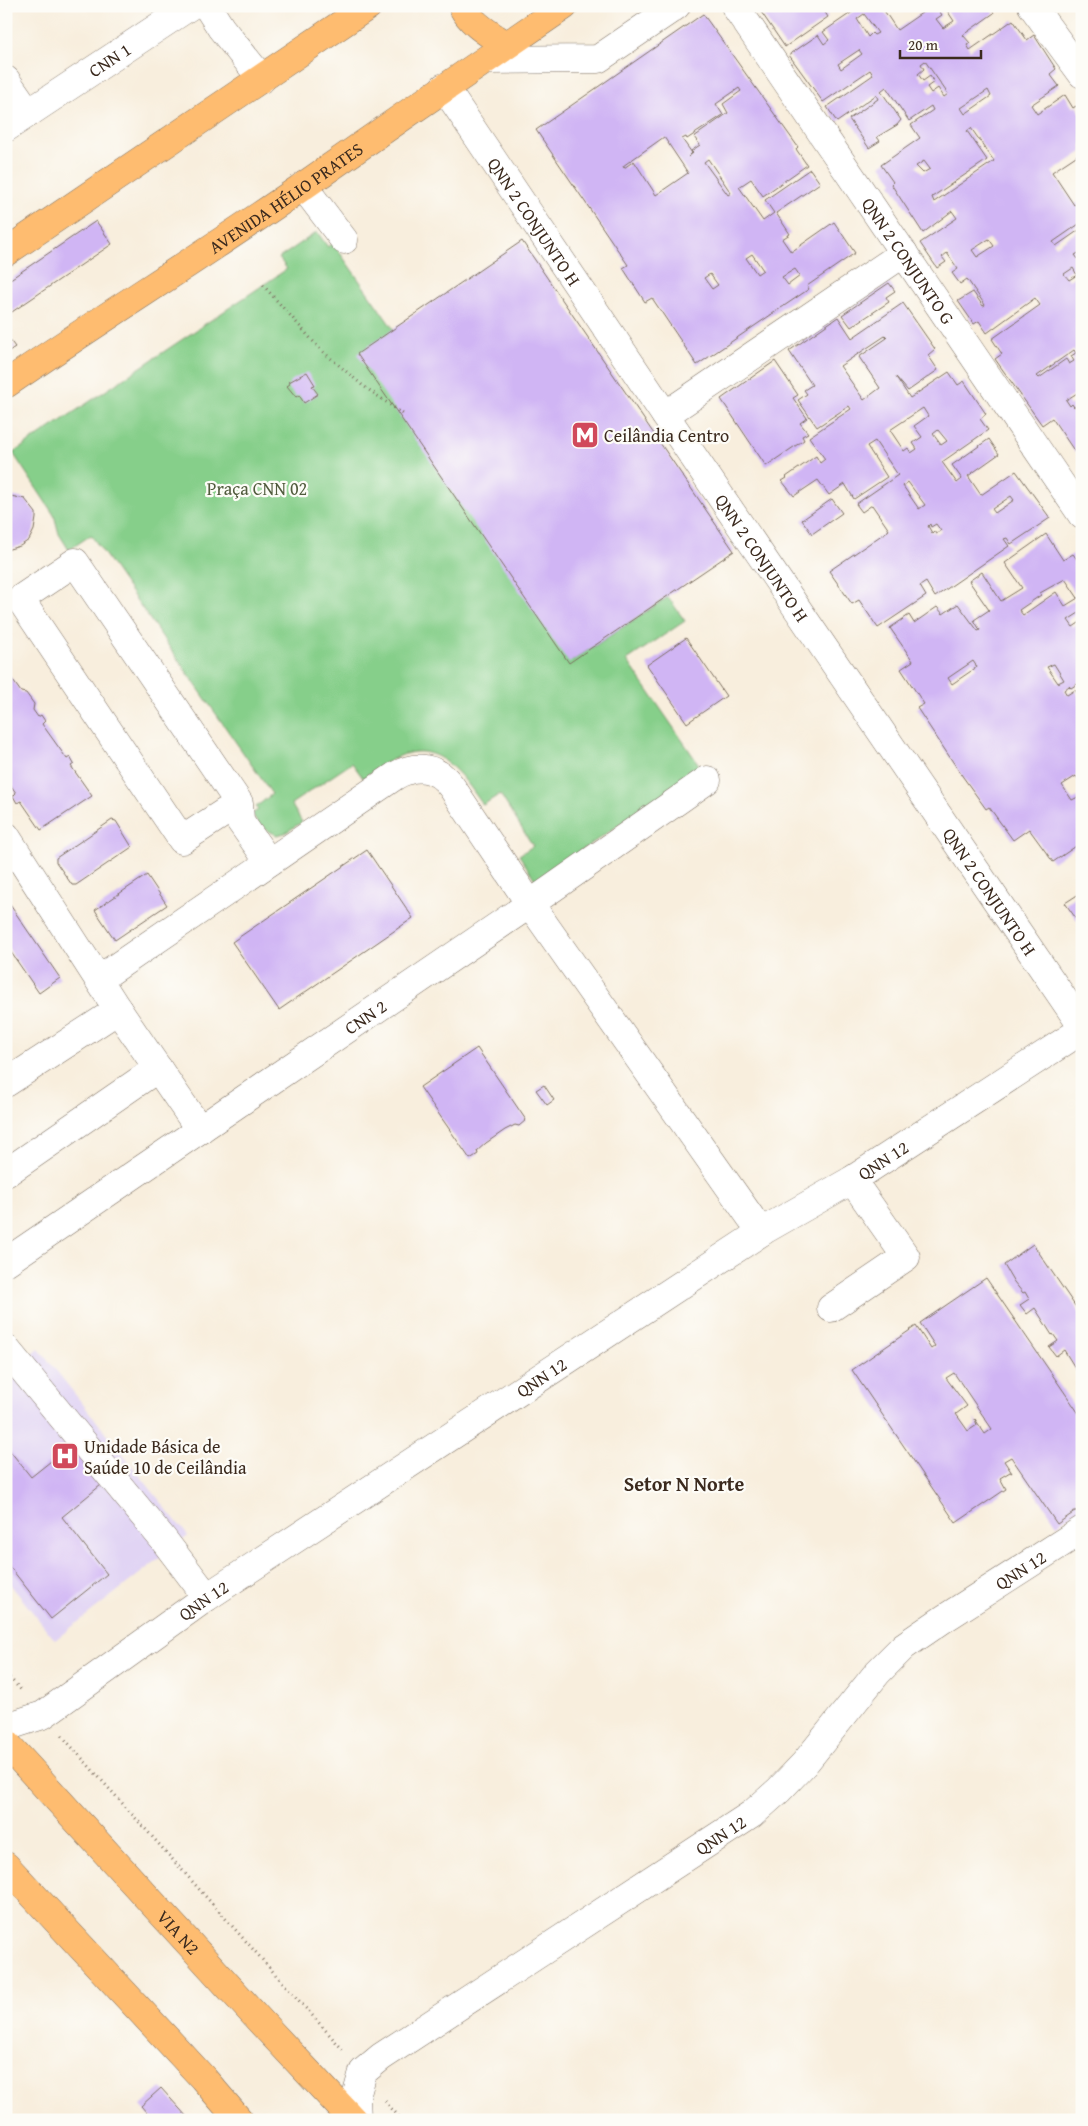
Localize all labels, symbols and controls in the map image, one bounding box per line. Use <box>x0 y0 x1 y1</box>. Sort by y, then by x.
scale bar <box>900 28 982 60</box>
text: 20 m <box>908 34 939 55</box>
street label: CNN 1 <box>83 36 136 83</box>
street label: AVENIDA HÉLIO PRATES <box>203 135 368 260</box>
street label: QNN 2 CONJUNTO H <box>481 152 588 291</box>
street label: QNN 2 CONJUNTO G <box>856 192 962 330</box>
metro station icon: Ceilândia Centro <box>570 420 600 450</box>
place label: Ceilândia Centro <box>604 422 729 449</box>
park label: Praça CNN 02 <box>207 475 307 502</box>
street label: QNN 2 CONJUNTO H <box>709 488 816 627</box>
street label: QNN 2 CONJUNTO H <box>937 822 1043 961</box>
street label: CNN 2 <box>339 992 392 1041</box>
street label: QNN 12 <box>852 1133 914 1186</box>
street label: QNN 12 <box>510 1350 572 1404</box>
place label: Unidade Básica de Saúde 10 de Ceilândia <box>84 1433 247 1481</box>
hospital icon: Unidade Básica de Saúde 10 de Ceilândia <box>50 1441 80 1471</box>
district label: Setor N Norte <box>624 1469 744 1498</box>
street label: QNN 12 <box>989 1543 1051 1596</box>
street label: QNN 12 <box>172 1573 234 1627</box>
street label: QNN 12 <box>690 1808 751 1861</box>
street label: VIA N2 <box>151 1903 206 1961</box>

